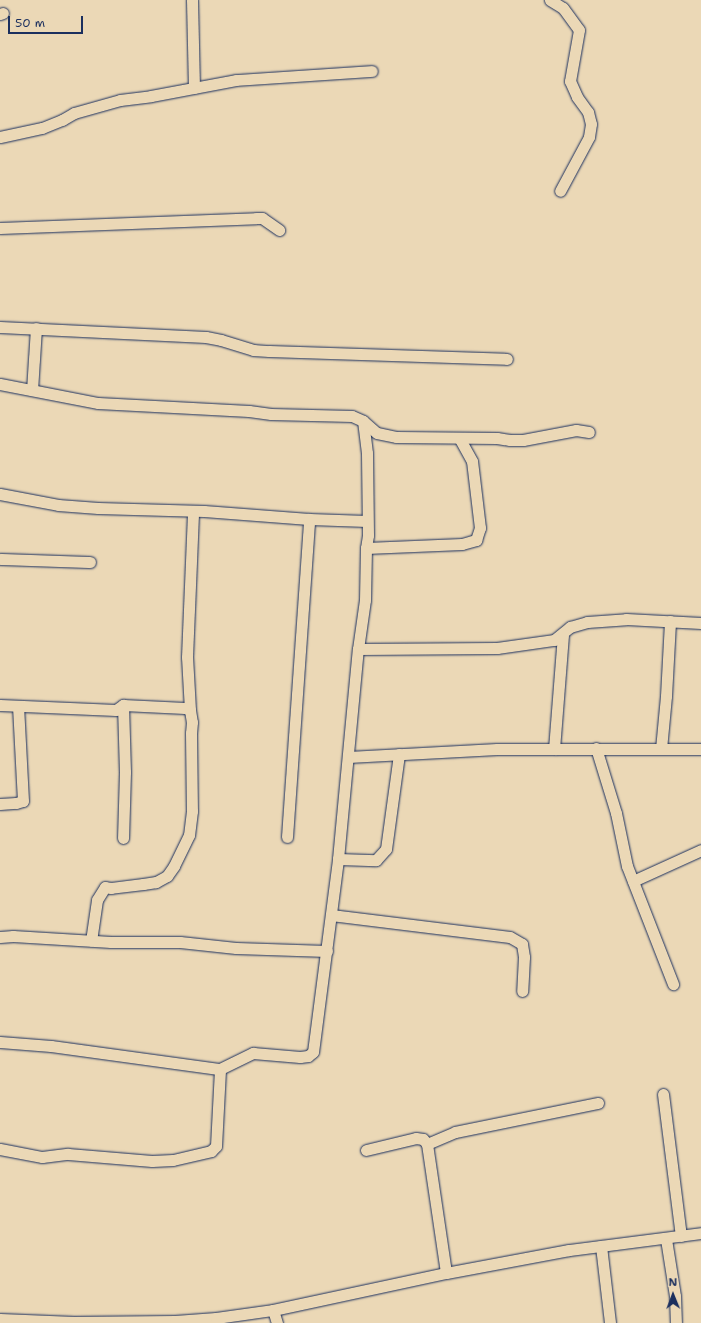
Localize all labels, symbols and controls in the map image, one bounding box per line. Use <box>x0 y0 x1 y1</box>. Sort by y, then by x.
scale bar <box>10 8 85 34</box>
text: 50 m <box>15 15 45 31</box>
north arrow <box>653 1275 693 1315</box>
text: N <box>668 1275 677 1290</box>

